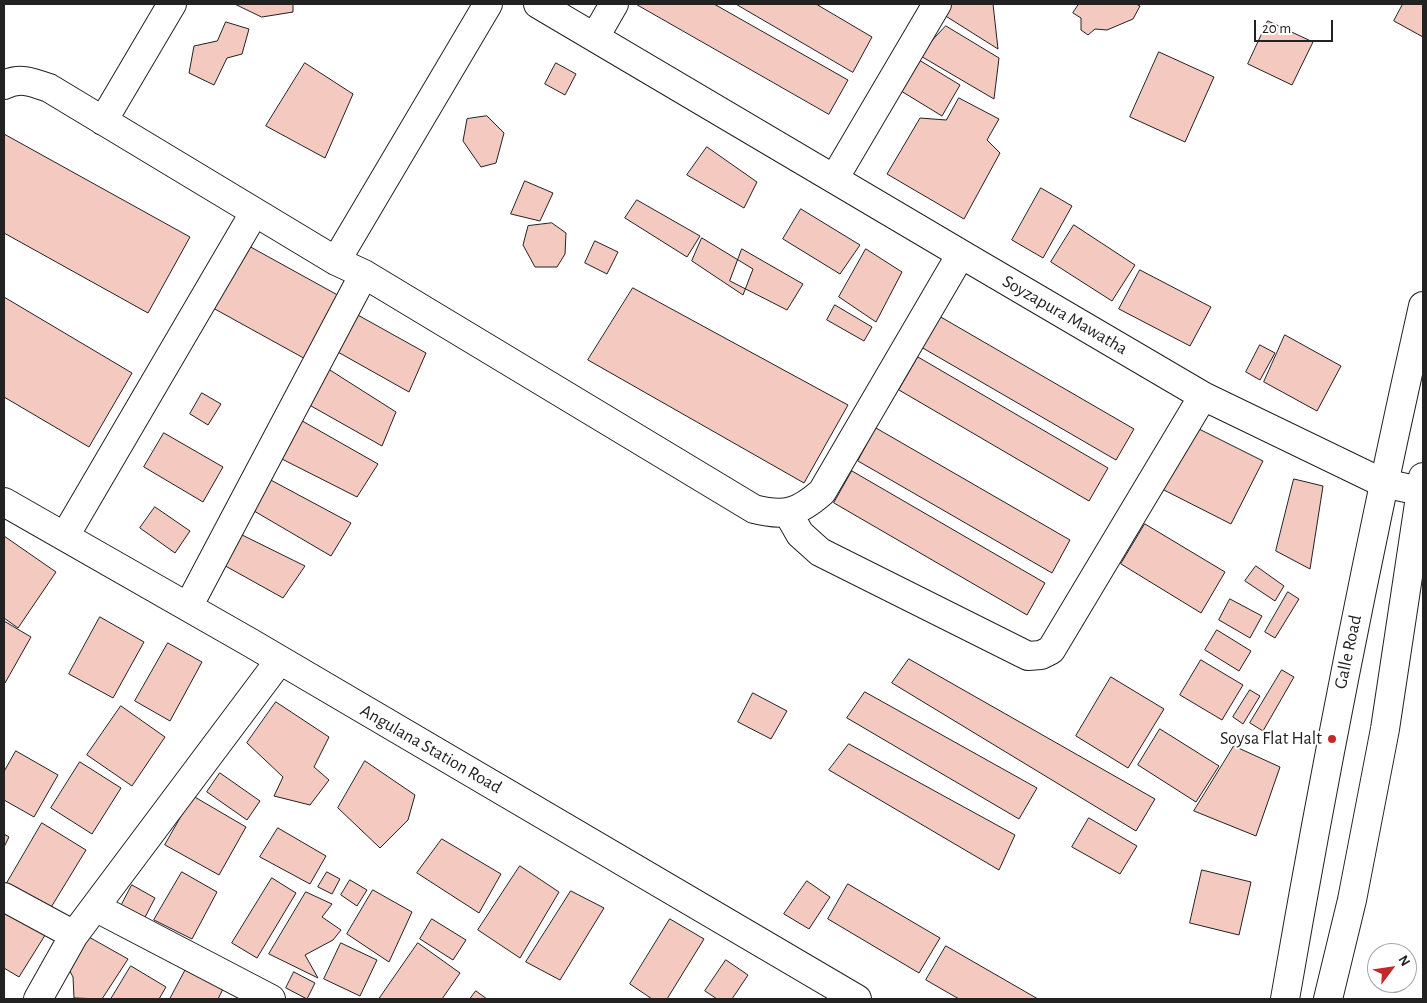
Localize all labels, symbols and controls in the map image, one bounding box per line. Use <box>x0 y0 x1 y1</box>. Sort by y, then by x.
scale bar <box>1257 10 1336 42</box>
text: 20 m <box>1262 21 1291 36</box>
street label: Soyzapura Mawatha <box>999 270 1131 360</box>
street label: Galle Road <box>1330 613 1366 691</box>
street label: Angulana Station Road <box>356 700 506 798</box>
place label: Soysa Flat Halt <box>1220 728 1322 750</box>
marker: Soysa Flat Halt <box>1326 733 1338 745</box>
north arrow <box>1367 943 1417 993</box>
text: N <box>1395 953 1413 969</box>

